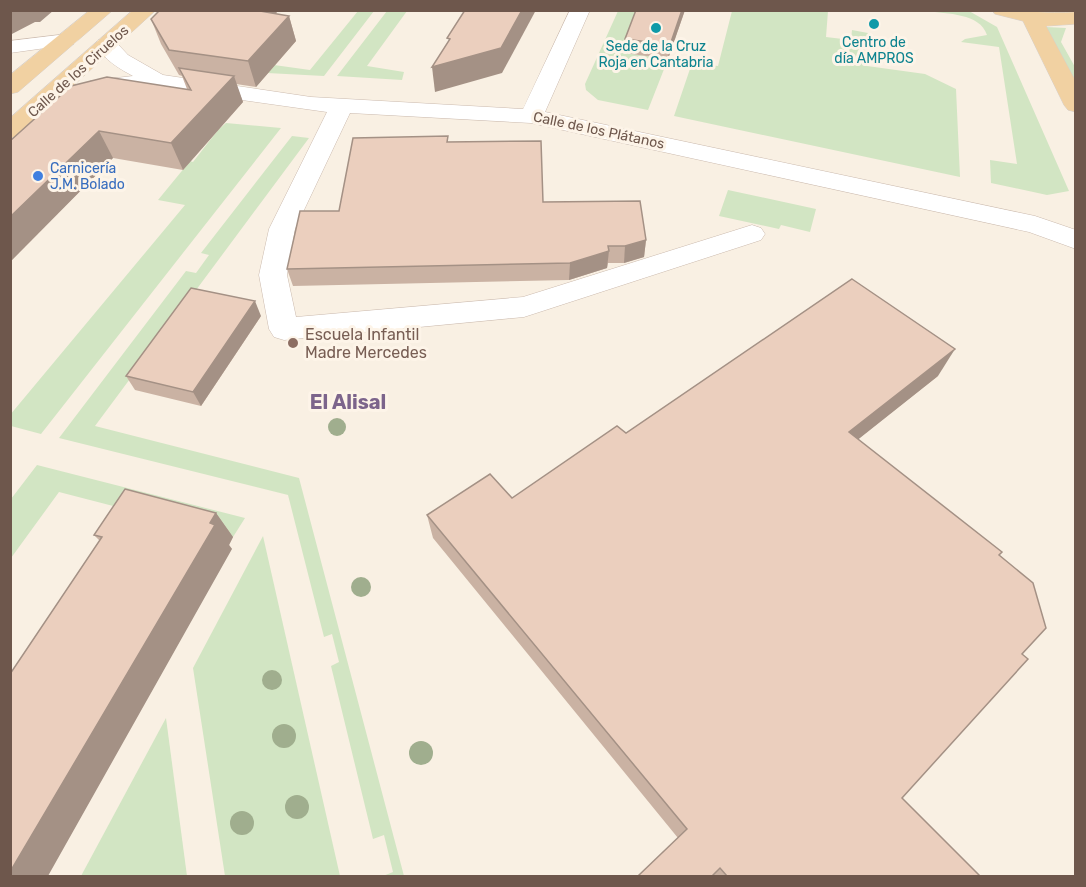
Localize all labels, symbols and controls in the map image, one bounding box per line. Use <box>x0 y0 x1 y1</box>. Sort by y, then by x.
marker: Centro de día AMPROS <box>867 17 881 31</box>
marker: Sede de la Cruz Roja en Cantabria <box>649 21 663 35</box>
street label: Calle de los Ciruelos <box>24 22 132 121</box>
place label: Centro de día AMPROS <box>834 34 914 67</box>
place label: Sede de la Cruz Roja en Cantabria <box>599 38 714 71</box>
street label: Calle de los Plátanos <box>532 108 666 153</box>
place label: Carnicería J.M. Bolado <box>50 160 125 193</box>
marker: Carnicería J.M. Bolado <box>31 169 45 183</box>
place label: Escuela Infantil Madre Mercedes <box>305 325 427 362</box>
marker: Escuela Infantil Madre Mercedes <box>286 336 300 350</box>
district label: El Alisal <box>310 390 386 414</box>

